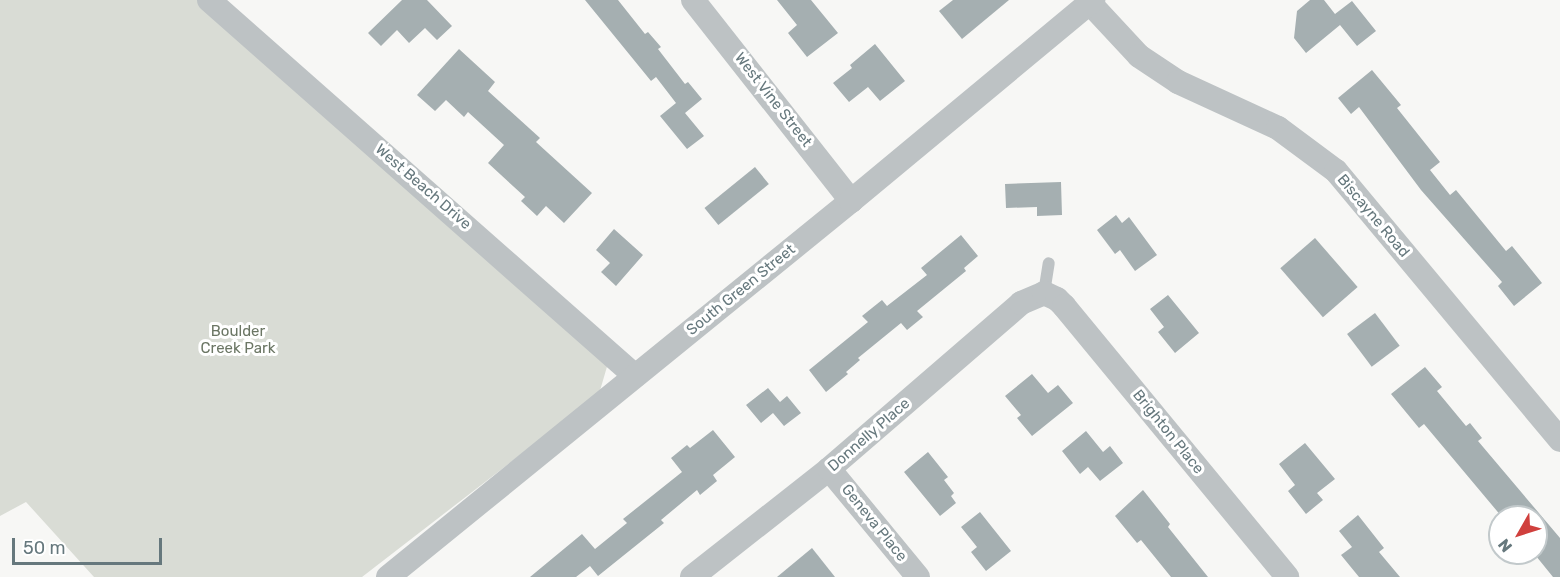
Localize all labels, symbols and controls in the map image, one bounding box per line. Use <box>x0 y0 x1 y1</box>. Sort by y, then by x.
street label: West Vine Street <box>730 49 816 151</box>
street label: West Beach Drive <box>371 140 475 234</box>
street label: Biscayne Road <box>1333 171 1413 261</box>
street label: South Green Street <box>683 241 799 339</box>
park label: Boulder Creek Park <box>201 322 275 357</box>
street label: Brighton Place <box>1129 386 1207 478</box>
street label: Donnelly Place <box>824 394 914 476</box>
street label: Geneva Place <box>837 481 911 565</box>
north arrow <box>1488 505 1548 565</box>
scale bar <box>15 526 165 564</box>
text: N <box>1494 535 1516 556</box>
text: 50 m <box>23 537 66 559</box>

